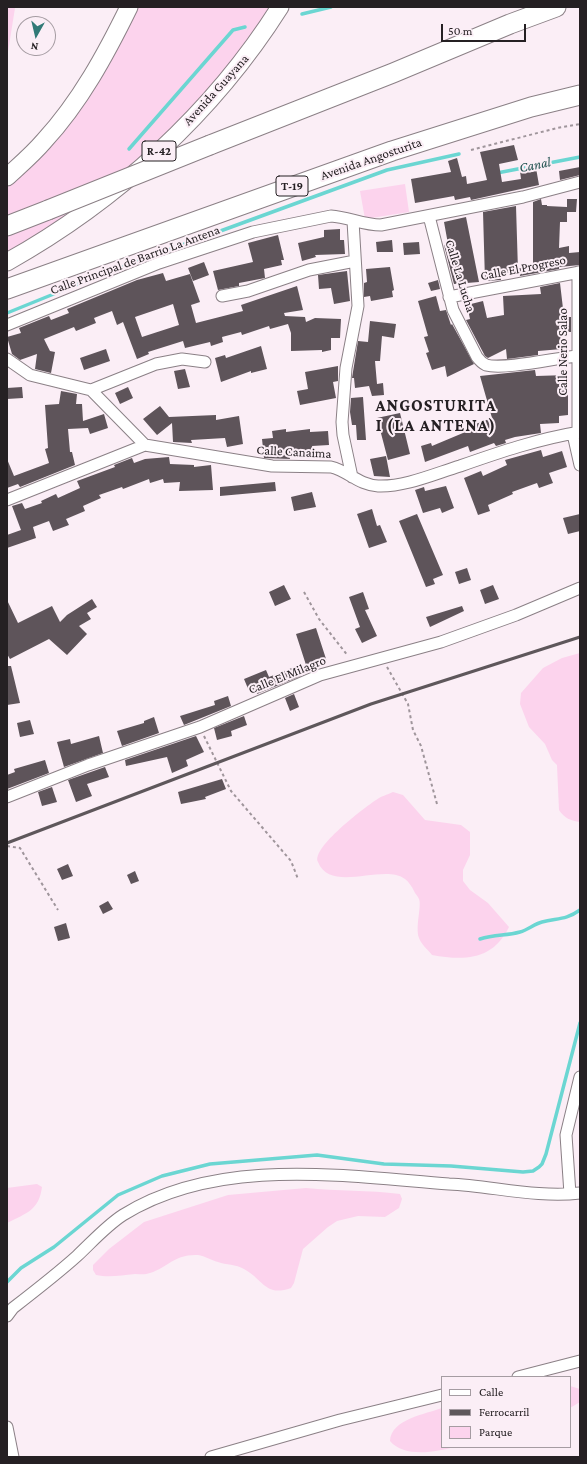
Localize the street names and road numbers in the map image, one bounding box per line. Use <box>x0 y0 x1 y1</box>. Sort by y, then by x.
street label: Avenida Guayana <box>180 51 252 129</box>
street label: Avenida Angosturita <box>318 134 424 184</box>
road number: R-42 <box>142 141 176 161</box>
road number: T-19 <box>276 176 308 196</box>
street label: Calle Principal de Barrio La Antena <box>48 222 222 298</box>
street label: Calle La Lucha <box>442 238 478 314</box>
street label: Calle El Progreso <box>479 252 567 284</box>
street label: Calle Nerio Salao <box>555 308 571 396</box>
street label: Calle Canaima <box>256 442 332 462</box>
street label: Calle El Milagro <box>246 652 328 698</box>

